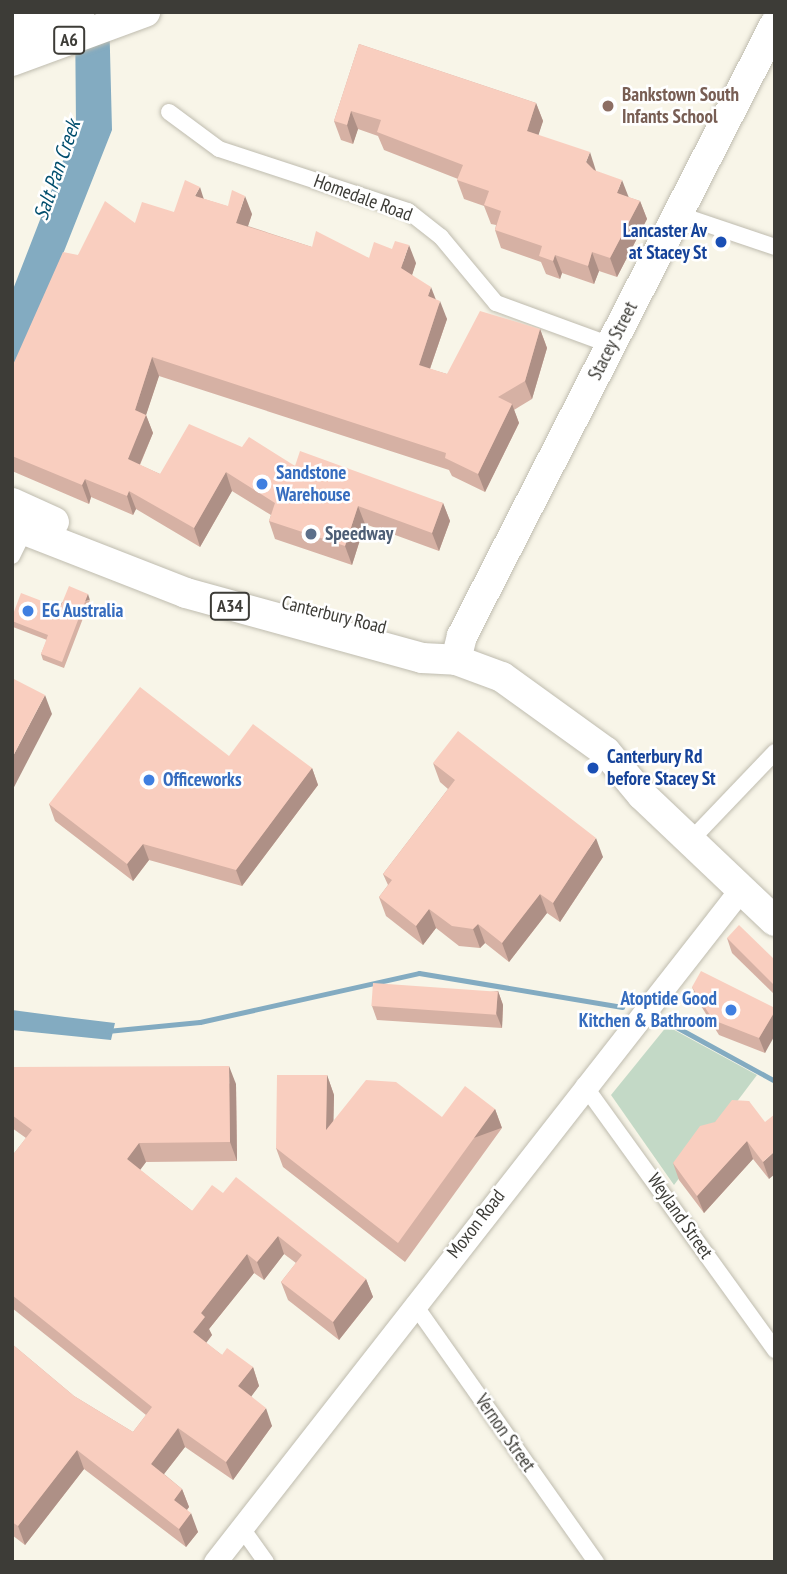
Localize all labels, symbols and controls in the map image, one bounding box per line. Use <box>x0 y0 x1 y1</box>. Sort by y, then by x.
road number: A6 <box>52 26 86 55</box>
place label: Bankstown South Infants School <box>622 84 739 128</box>
marker: Bankstown South Infants School <box>600 98 616 114</box>
water label: Salt Pan Creek <box>28 117 86 223</box>
street label: Homedale Road <box>311 170 415 226</box>
place label: Lancaster Av at Stacey St <box>622 220 707 264</box>
marker: Lancaster Av at Stacey St <box>713 234 729 250</box>
street label: Stacey Street <box>583 298 643 384</box>
place label: Sandstone Warehouse <box>276 462 351 506</box>
marker: Sandstone Warehouse <box>254 476 270 492</box>
place label: Speedway <box>325 523 393 545</box>
marker: Speedway <box>303 526 319 542</box>
street label: Canterbury Road <box>279 591 389 639</box>
road number: A34 <box>209 592 251 620</box>
place label: EG Australia <box>42 600 124 622</box>
marker: EG Australia <box>20 603 36 619</box>
place label: Canterbury Rd before Stacey St <box>607 746 716 790</box>
marker: Canterbury Rd before Stacey St <box>585 760 601 776</box>
place label: Officeworks <box>163 769 242 791</box>
marker: Officeworks <box>141 772 157 788</box>
place label: Atoptide Good Kitchen & Bathroom <box>579 988 717 1032</box>
marker: Atoptide Good Kitchen & Bathroom <box>723 1002 739 1018</box>
street label: Weyland Street <box>642 1169 718 1263</box>
street label: Moxon Road <box>442 1185 510 1263</box>
street label: Vernon Street <box>470 1390 540 1476</box>

